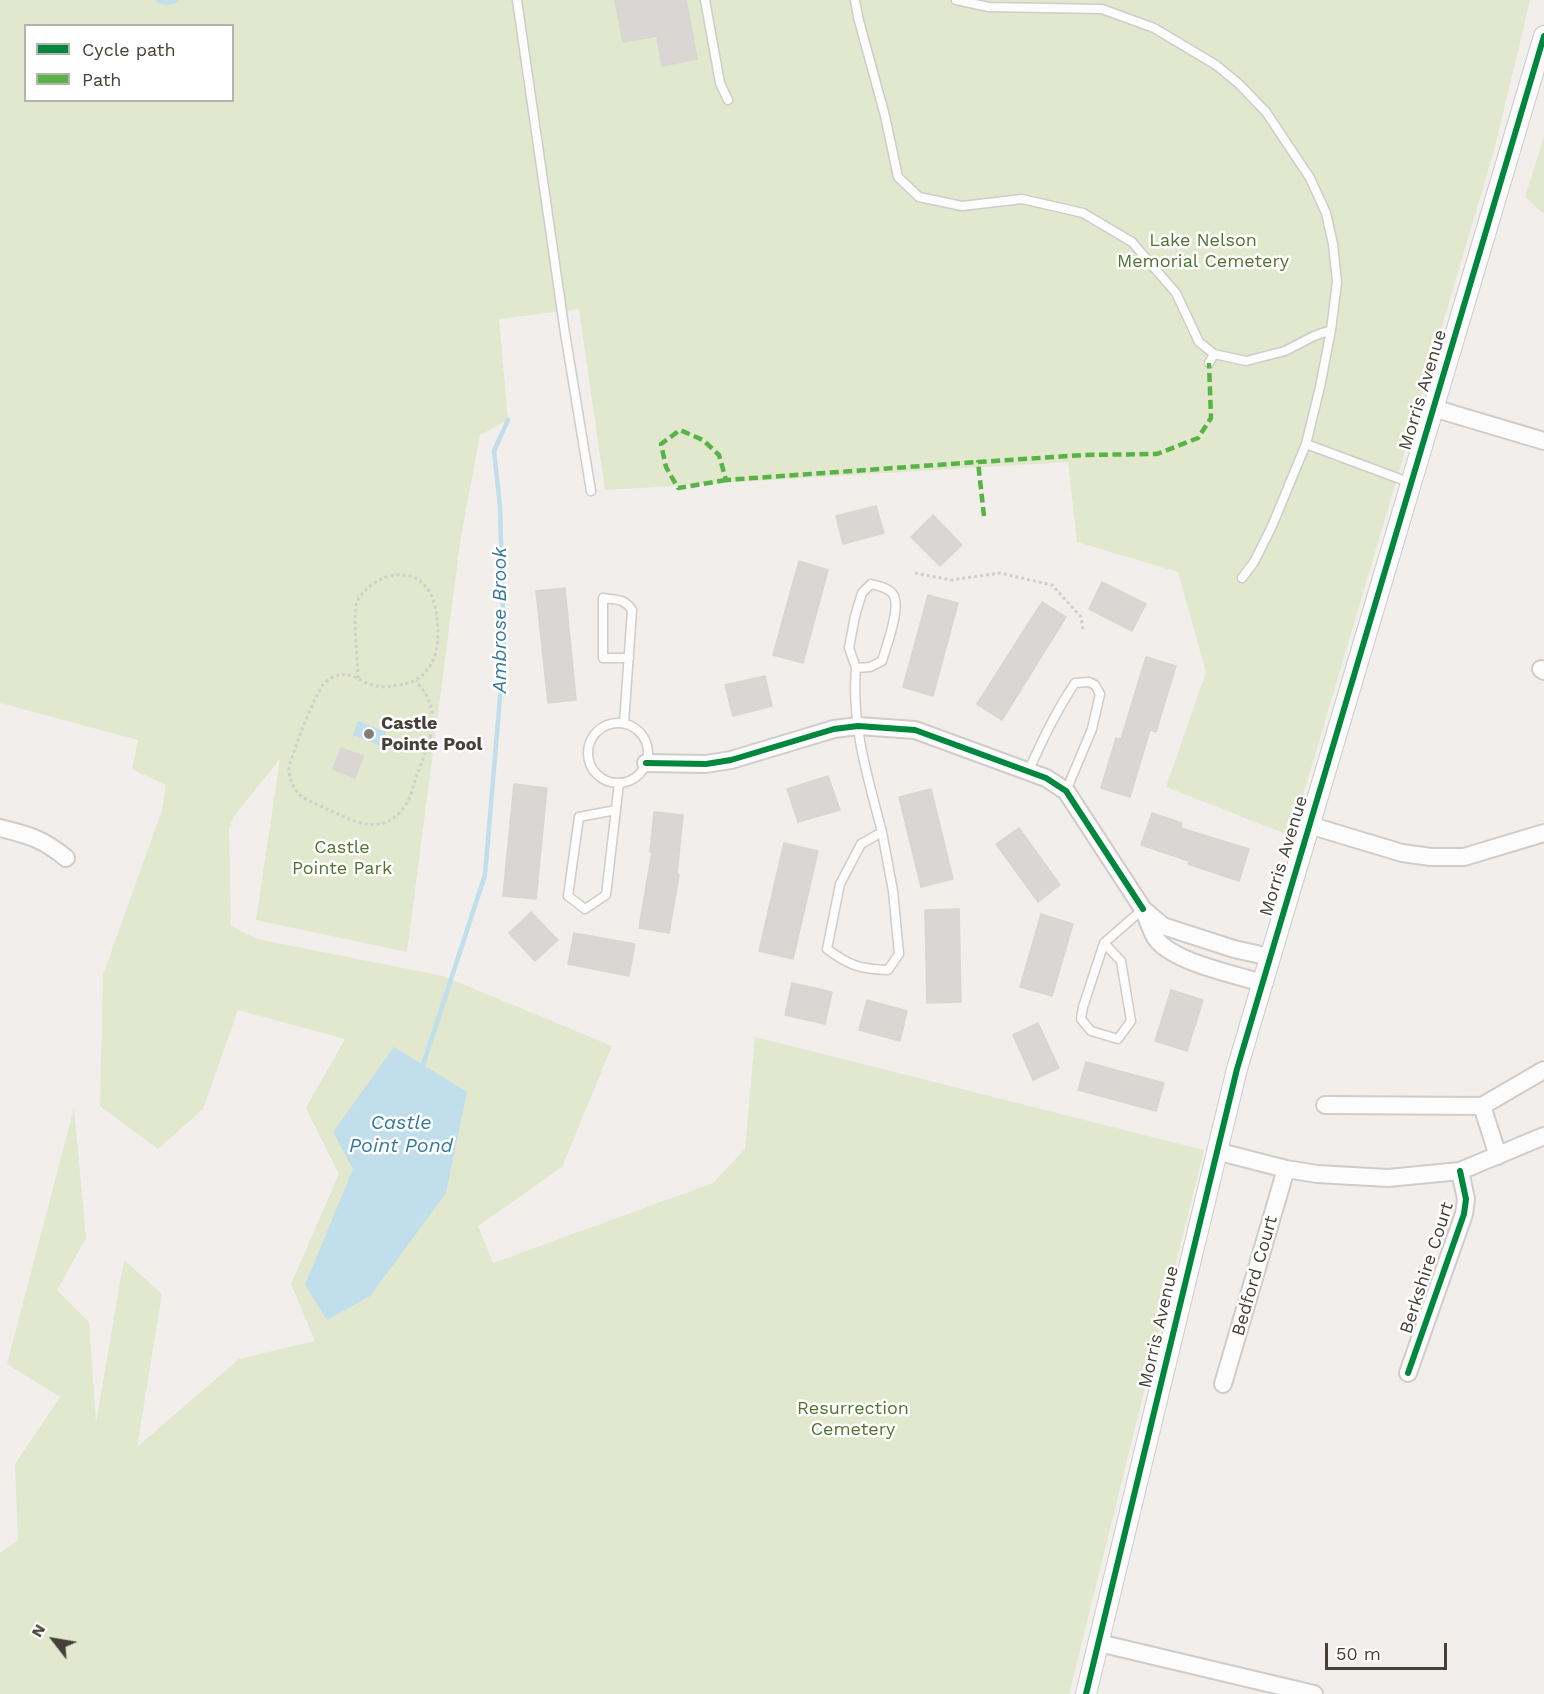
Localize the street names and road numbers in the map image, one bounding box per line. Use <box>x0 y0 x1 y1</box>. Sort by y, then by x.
street label: Morris Avenue <box>1394 327 1452 453</box>
street label: Morris Avenue <box>1255 793 1313 919</box>
street label: Berkshire Court <box>1396 1199 1458 1337</box>
street label: Bedford Court <box>1228 1213 1282 1339</box>
street label: Morris Avenue <box>1134 1264 1184 1390</box>

